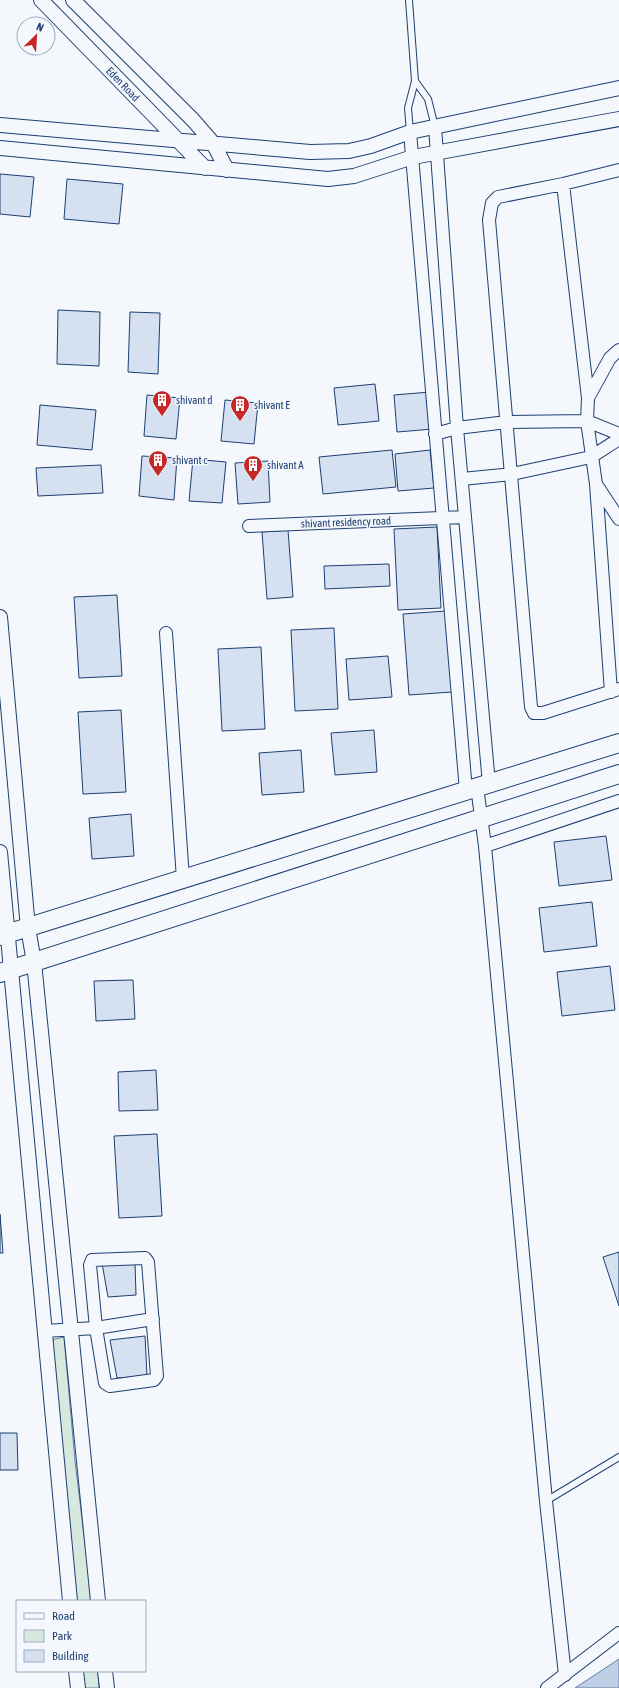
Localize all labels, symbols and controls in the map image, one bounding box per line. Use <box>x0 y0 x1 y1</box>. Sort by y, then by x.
north arrow <box>16 16 56 56</box>
text: N <box>35 20 46 34</box>
street label: Eden Road <box>104 64 142 104</box>
building icon: shivant d <box>151 389 173 417</box>
place label: shivant d <box>176 394 213 406</box>
building icon: shivant E <box>229 394 251 422</box>
place label: shivant E <box>254 399 290 411</box>
building icon: shivant c <box>147 449 169 477</box>
place label: shivant c <box>172 454 208 466</box>
building icon: shivant A <box>242 454 264 482</box>
place label: shivant A <box>267 459 304 471</box>
street label: shivant residency road <box>301 514 391 530</box>
legend <box>16 1600 146 1672</box>
text: Road <box>52 1609 75 1623</box>
text: Park <box>52 1629 73 1643</box>
text: Building <box>52 1649 90 1663</box>

